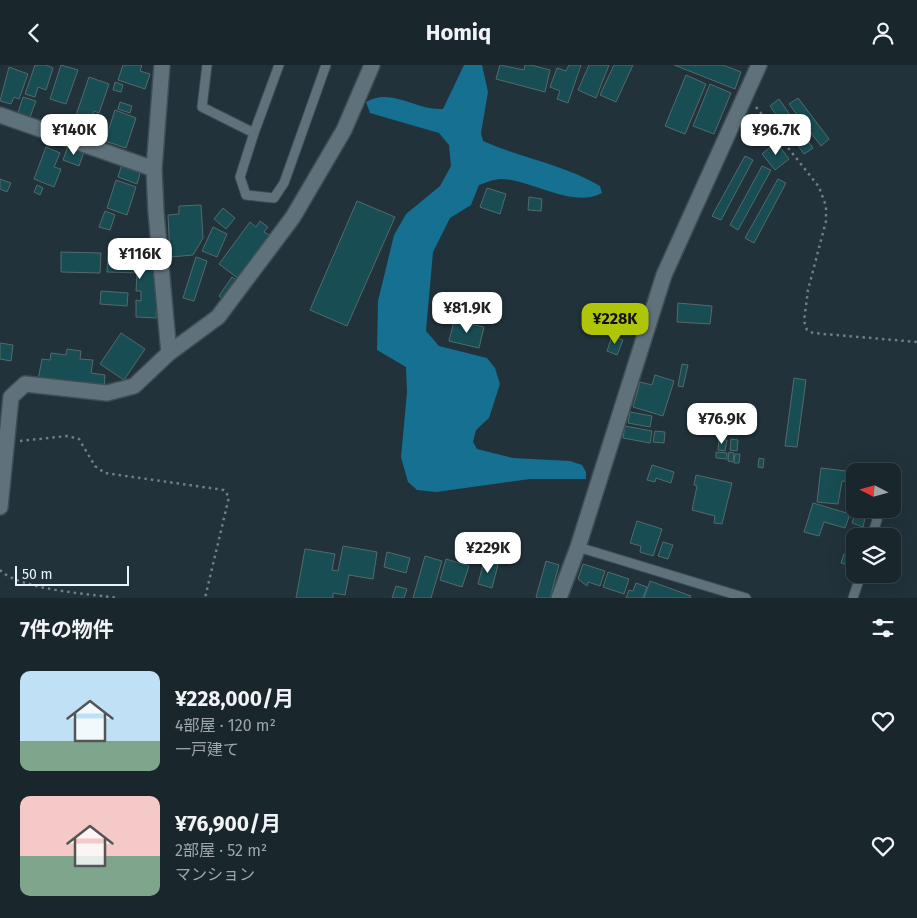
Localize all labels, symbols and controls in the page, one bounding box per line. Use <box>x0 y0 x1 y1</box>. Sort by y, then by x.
icon: back <box>20 19 48 47</box>
text: Homiq <box>426 19 491 46</box>
icon: person <box>869 19 897 47</box>
pin: ¥140K <box>39 113 109 156</box>
pin: ¥96.7K <box>735 113 817 156</box>
text: ¥140K <box>52 120 96 139</box>
text: ¥96.7K <box>752 120 800 139</box>
pin: ¥116K <box>105 237 175 280</box>
text: ¥116K <box>119 244 161 263</box>
pin: ¥81.9K <box>426 291 508 334</box>
text: ¥81.9K <box>443 298 491 317</box>
pin: ¥228K <box>580 303 650 345</box>
text: ¥228K <box>593 309 637 328</box>
pin: ¥76.9K <box>681 403 763 445</box>
text: ¥76.9K <box>698 409 746 428</box>
north arrow <box>846 463 901 517</box>
map controls <box>846 463 901 583</box>
button: layers <box>846 528 901 583</box>
pin: ¥229K <box>453 531 523 574</box>
text: ¥229K <box>466 538 510 557</box>
scale bar <box>15 563 129 586</box>
text: 50 m <box>22 566 53 583</box>
icon: filters <box>869 614 897 642</box>
text: 7件の物件 <box>20 617 114 643</box>
text: ¥228,000/月 <box>175 686 294 712</box>
icon: home <box>60 691 120 751</box>
icon: heart <box>869 707 897 735</box>
text: 4部屋 · 120 m² <box>175 716 276 735</box>
text: 一戸建て <box>175 740 239 759</box>
text: ¥76,900/月 <box>175 811 281 837</box>
icon: home <box>60 816 120 876</box>
icon: heart <box>869 832 897 860</box>
text: 2部屋 · 52 m² <box>175 841 267 860</box>
text: マンション <box>175 865 255 884</box>

